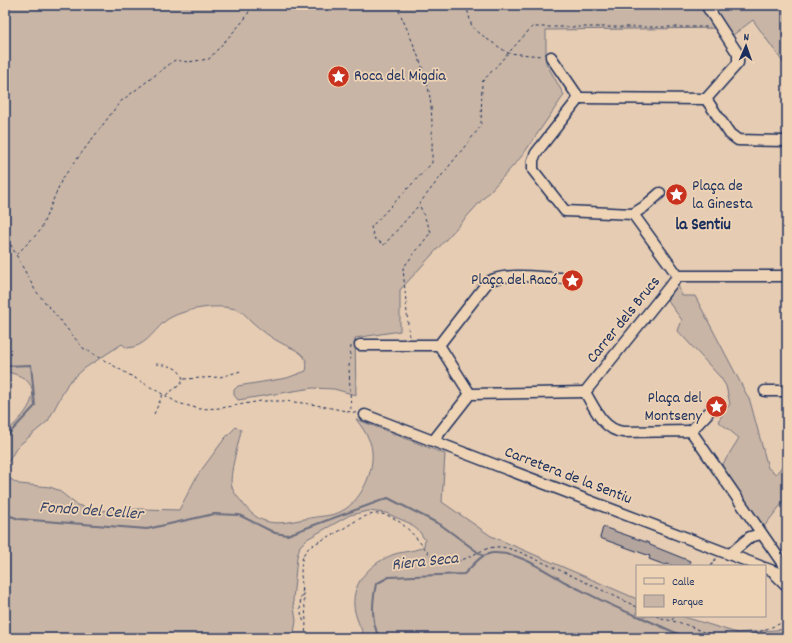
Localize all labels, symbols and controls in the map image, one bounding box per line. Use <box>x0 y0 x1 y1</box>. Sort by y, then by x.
north arrow <box>726 26 766 66</box>
text: N <box>743 30 750 46</box>
place icon: Roca del Migdia <box>326 63 352 89</box>
place label: Roca del Migdia <box>354 65 446 88</box>
place label: Plaça de la Ginesta <box>692 175 753 216</box>
place icon: Plaça de la Ginesta <box>663 182 689 208</box>
district label: la Sentiu <box>675 214 731 238</box>
place icon: Plaça del Racó <box>560 267 586 293</box>
place label: Plaça del Racó <box>471 269 558 292</box>
street label: Carrer dels Brucs <box>582 271 667 369</box>
place label: Plaça del Montseny <box>645 387 703 428</box>
place icon: Plaça del Montseny <box>704 394 730 420</box>
street label: Carretera de la Sentiu <box>501 441 635 511</box>
water label: Fondo del Celler <box>38 496 145 528</box>
water label: Riera Seca <box>391 547 461 578</box>
legend <box>636 565 766 617</box>
text: Calle <box>672 574 695 591</box>
text: Parque <box>672 594 703 611</box>

